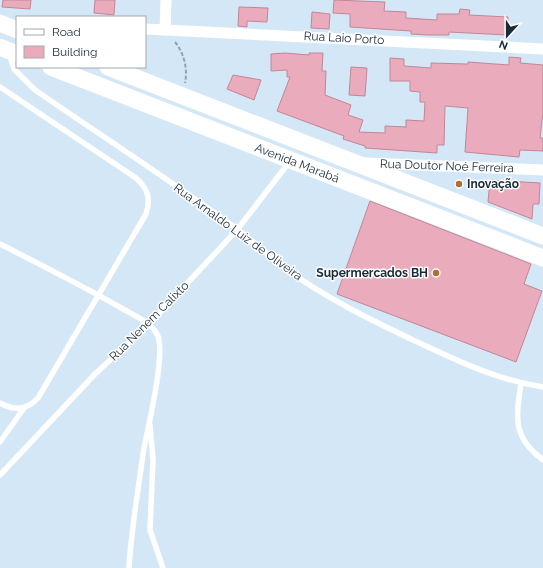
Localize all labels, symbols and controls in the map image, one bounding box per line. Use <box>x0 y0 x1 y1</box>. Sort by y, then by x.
legend <box>16 16 146 68</box>
north arrow <box>487 16 527 56</box>
text: Road <box>52 25 81 39</box>
street label: Rua Laio Porto <box>303 29 385 47</box>
text: N <box>497 37 510 52</box>
text: Building <box>52 45 98 59</box>
street label: Avenida Marabá <box>253 140 341 186</box>
street label: Rua Doutor Noé Ferreira <box>380 157 514 175</box>
place label: Inovação <box>467 177 519 191</box>
marker: Inovação <box>454 179 464 189</box>
street label: Rua Arnaldo Luiz de Oliveira <box>171 181 305 283</box>
place label: Supermercados BH <box>316 266 428 280</box>
marker: Supermercados BH <box>431 268 441 278</box>
street label: Rua Nenem Calixto <box>106 278 192 364</box>

